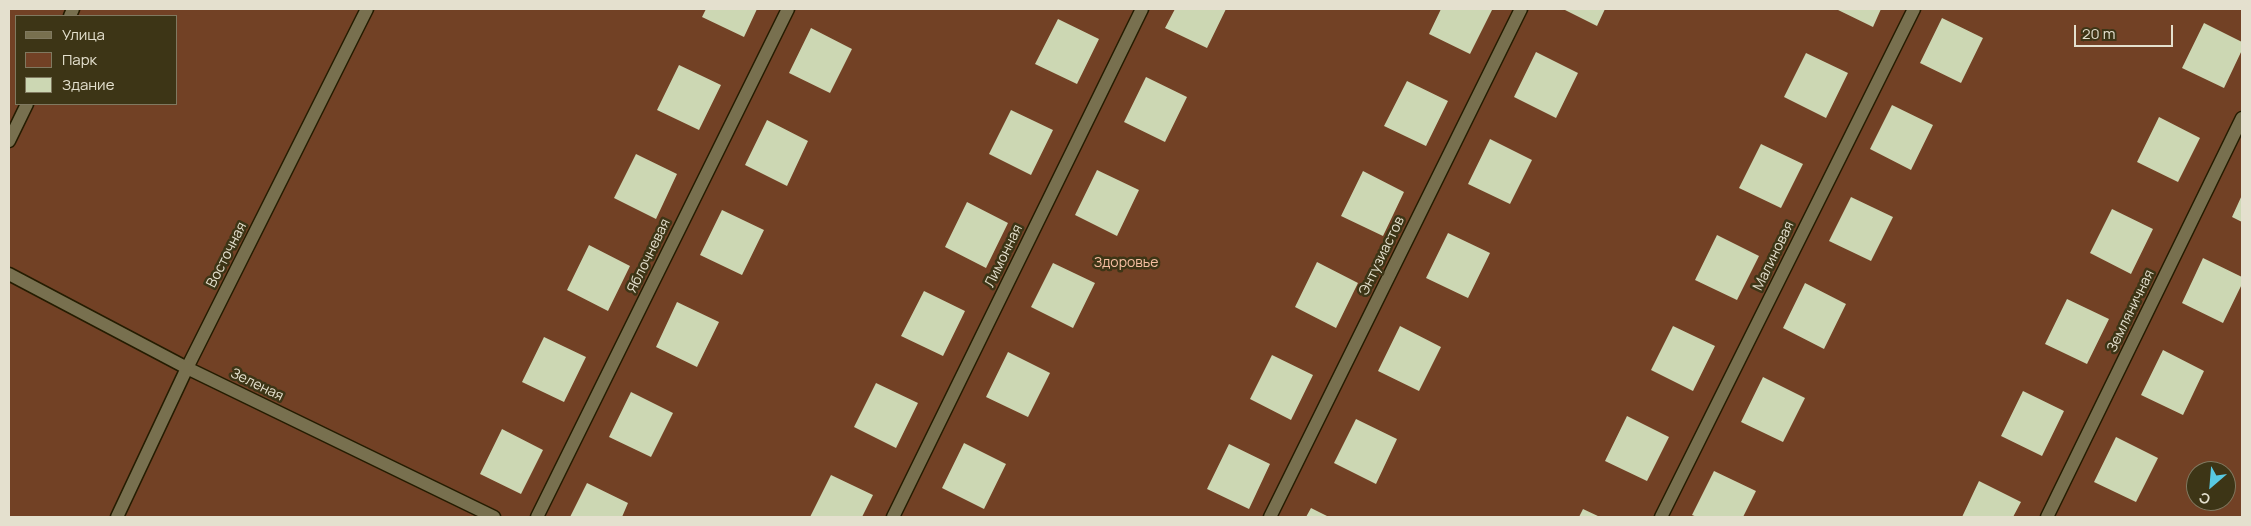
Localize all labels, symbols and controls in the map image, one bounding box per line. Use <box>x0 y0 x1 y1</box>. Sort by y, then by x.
legend <box>15 15 178 105</box>
scale bar <box>2076 15 2175 47</box>
text: 20 m <box>2082 23 2115 44</box>
text: Улица <box>62 24 105 45</box>
text: Парк <box>62 49 97 70</box>
text: Здание <box>62 74 114 95</box>
street label: Энтузиастов <box>1356 214 1408 298</box>
street label: Яблочневая <box>624 216 674 296</box>
street label: Малиновая <box>1750 219 1798 293</box>
street label: Восточная <box>203 220 251 290</box>
street label: Лимонная <box>982 222 1026 290</box>
park label: Здоровье <box>1094 255 1158 271</box>
street label: Земляничная <box>2104 267 2158 355</box>
street label: Зеленая <box>228 365 286 405</box>
north arrow <box>2186 461 2236 511</box>
text: С <box>2195 488 2213 510</box>

